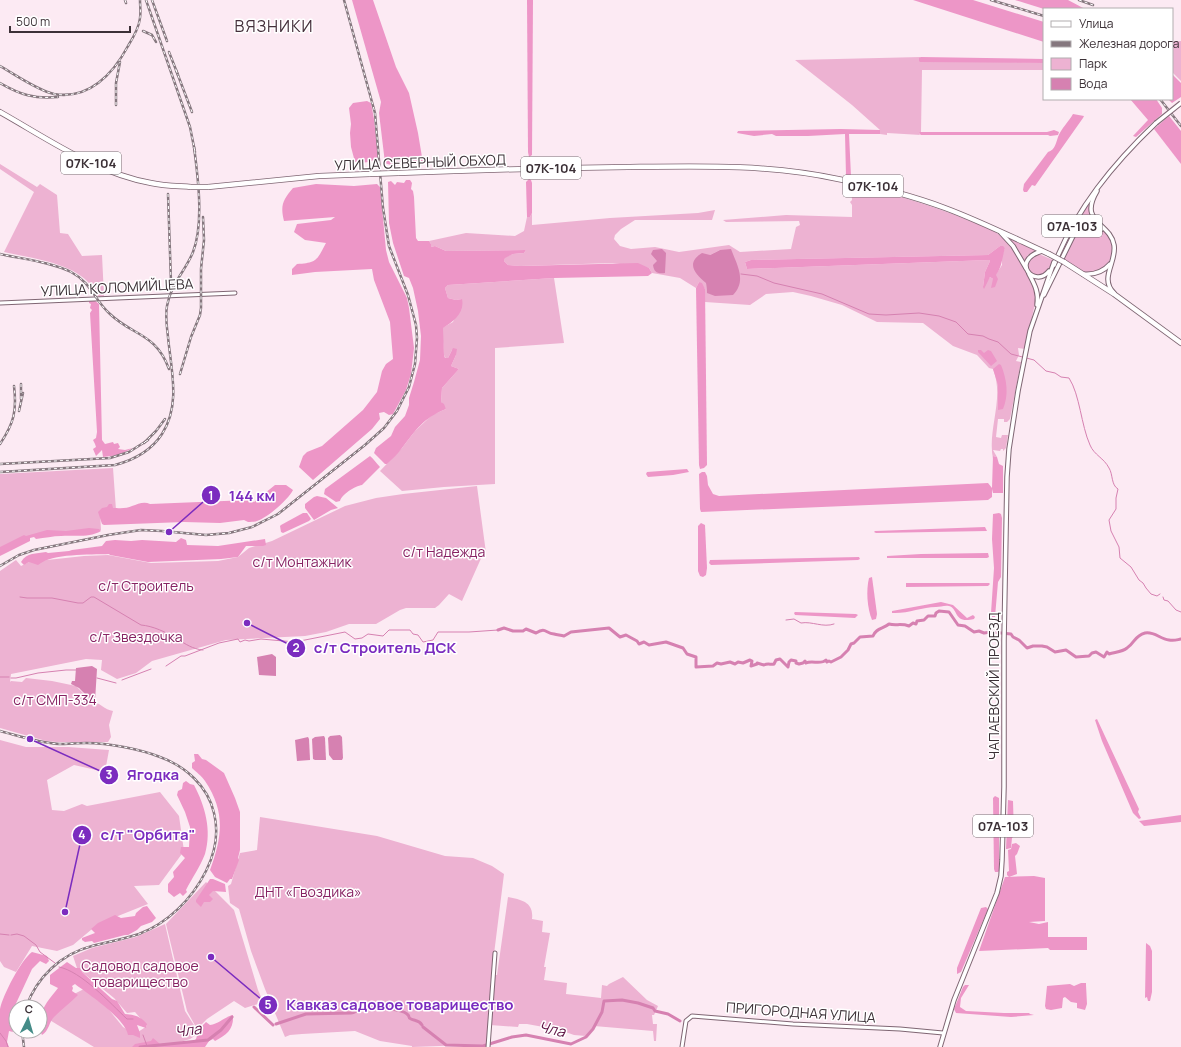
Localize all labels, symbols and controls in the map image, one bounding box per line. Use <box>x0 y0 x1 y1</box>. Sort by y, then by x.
scale bar <box>10 8 130 34</box>
legend <box>1043 8 1173 100</box>
text: 500 m <box>16 13 50 30</box>
district label: ВЯЗНИКИ <box>235 15 313 37</box>
text: Улица <box>1079 15 1113 32</box>
text: Железная дорога <box>1079 35 1179 52</box>
text: Парк <box>1079 55 1108 72</box>
text: Вода <box>1079 75 1107 92</box>
street label: УЛИЦА СЕВЕРНЫЙ ОБХОД <box>334 150 506 174</box>
road number: 07К-104 <box>61 152 121 174</box>
road number: 07К-104 <box>521 157 581 179</box>
road number: 07К-104 <box>843 175 903 197</box>
road number: 07А-103 <box>1042 215 1102 237</box>
street label: УЛИЦА КОЛОМИЙЦЕВА <box>40 274 194 300</box>
callout: 144 км <box>201 482 284 509</box>
text: 144 км <box>229 485 275 506</box>
text: 1 <box>208 487 214 504</box>
park label: с/т Надежда <box>403 542 485 561</box>
park label: с/т Монтажник <box>253 552 353 571</box>
park label: с/т Строитель <box>98 576 194 595</box>
street label: ЧАПАЕВСКИЙ ПРОЕЗД <box>984 612 1003 760</box>
park label: с/т Звездочка <box>90 627 182 646</box>
callout: с/т Строитель ДСК <box>286 634 464 661</box>
text: с/т Строитель ДСК <box>314 637 457 658</box>
text: 2 <box>292 639 300 656</box>
park label: с/т СМП-334 <box>13 690 97 709</box>
callout: Ягодка <box>99 761 187 788</box>
text: Ягодка <box>127 764 179 785</box>
text: 3 <box>106 766 113 783</box>
road number: 07А-103 <box>973 815 1033 837</box>
callout: с/т "Орбита" <box>72 821 203 848</box>
text: с/т "Орбита" <box>101 824 195 845</box>
text: 4 <box>78 826 86 843</box>
park label: ДНТ «Гвоздика» <box>255 882 361 901</box>
park label: Садовод садовое товарищество <box>81 956 199 991</box>
callout: Кавказ садовое товарищество <box>258 991 522 1018</box>
text: Кавказ садовое товарищество <box>286 994 514 1015</box>
text: 5 <box>264 996 272 1013</box>
street label: ПРИГОРОДНАЯ УЛИЦА <box>726 997 877 1027</box>
north arrow <box>8 999 48 1039</box>
text: С <box>24 1001 34 1016</box>
water label: Чла <box>537 1016 568 1042</box>
water label: Чла <box>173 1018 203 1042</box>

